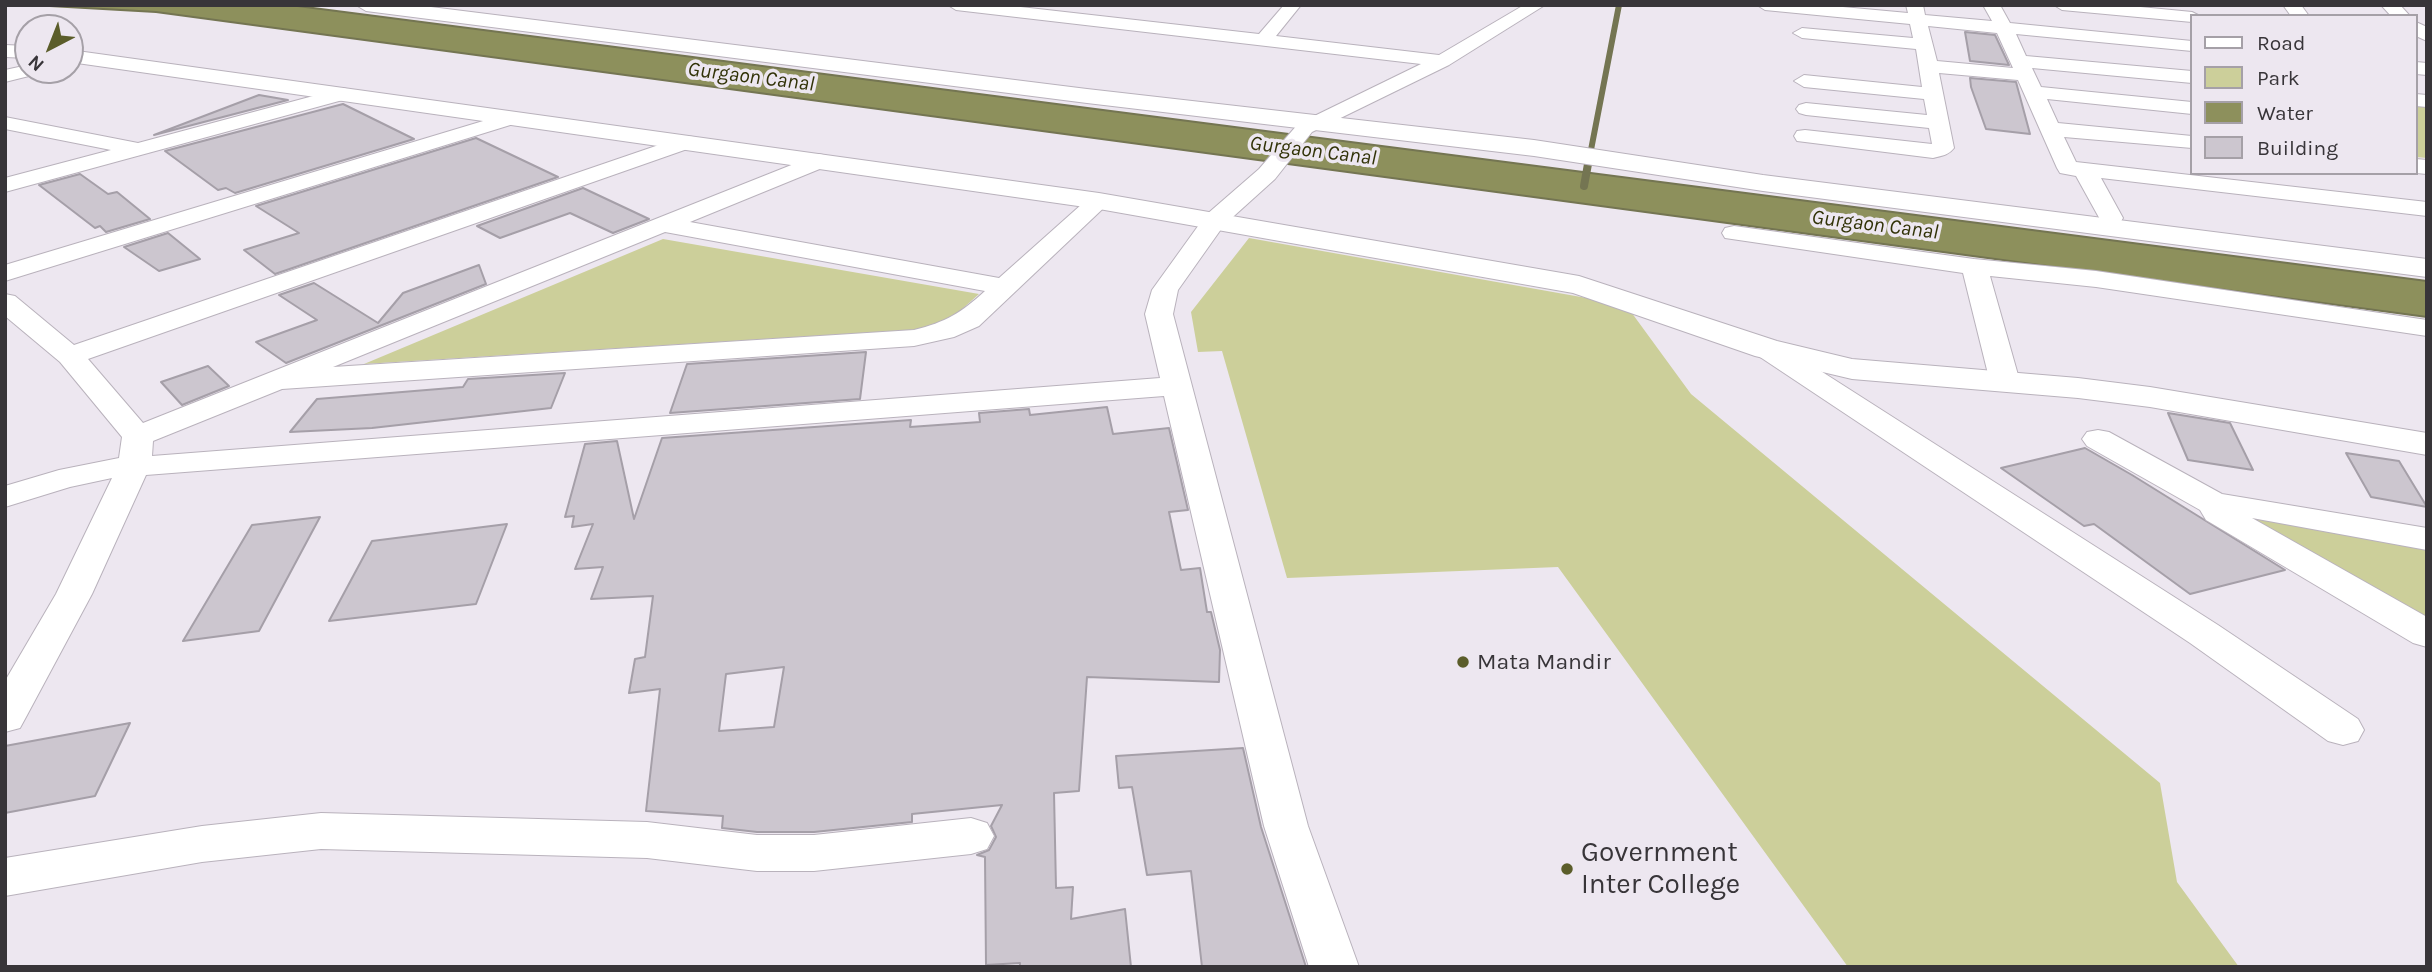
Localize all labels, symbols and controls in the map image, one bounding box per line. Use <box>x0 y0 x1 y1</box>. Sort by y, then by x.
north arrow <box>14 14 84 84</box>
legend <box>2190 14 2418 175</box>
text: Road <box>2257 31 2305 55</box>
text: N <box>24 50 49 76</box>
water label: Gurgaon Canal <box>686 57 816 97</box>
text: Park <box>2257 66 2300 90</box>
text: Water <box>2257 101 2313 125</box>
water label: Gurgaon Canal <box>1248 131 1378 171</box>
text: Building <box>2257 136 2338 160</box>
water label: Gurgaon Canal <box>1810 205 1940 245</box>
place label: Mata Mandir <box>1477 648 1611 676</box>
marker: Mata Mandir <box>1455 654 1471 670</box>
place label: Government Inter College <box>1581 836 1740 902</box>
marker: Government Inter College <box>1559 861 1575 877</box>

